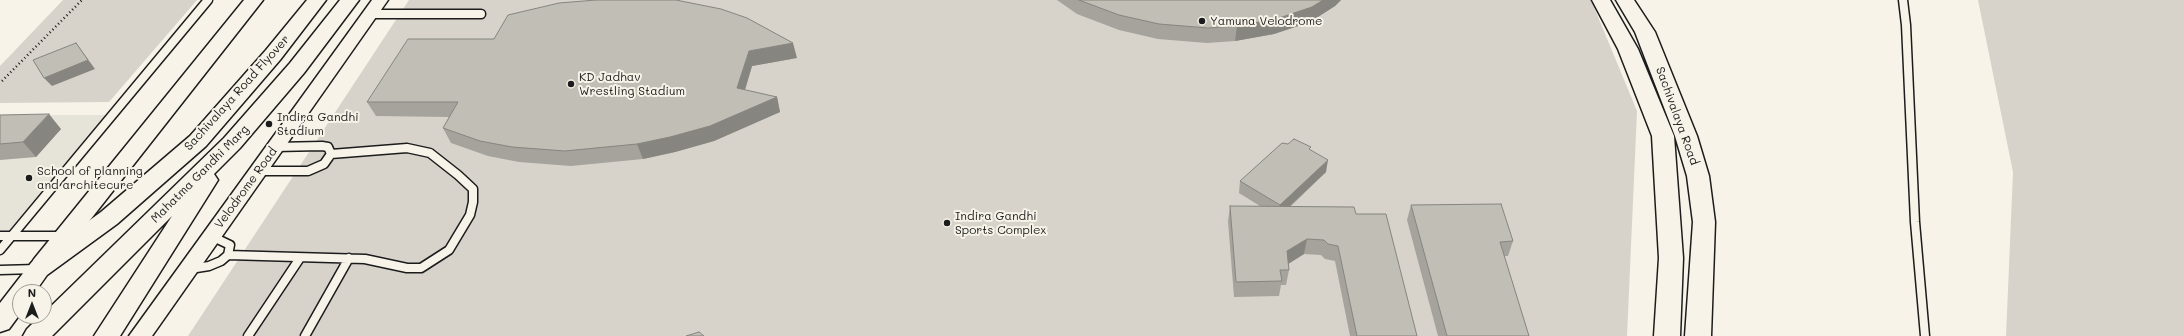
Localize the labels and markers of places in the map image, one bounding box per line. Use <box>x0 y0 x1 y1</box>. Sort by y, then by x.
place label: Yamuna Velodrome <box>1210 14 1322 28</box>
marker: Yamuna Velodrome <box>1197 16 1207 26</box>
place label: KD Jadhav Wrestling Stadium <box>579 70 685 98</box>
marker: KD Jadhav Wrestling Stadium <box>566 79 576 89</box>
place label: Indira Gandhi Stadium <box>277 110 359 138</box>
marker: Indira Gandhi Stadium <box>264 119 274 129</box>
place label: School of planning and architecure <box>37 164 143 192</box>
marker: School of planning and architecure <box>24 173 34 183</box>
place label: Indira Gandhi Sports Complex <box>955 209 1046 237</box>
marker: Indira Gandhi Sports Complex <box>942 218 952 228</box>

